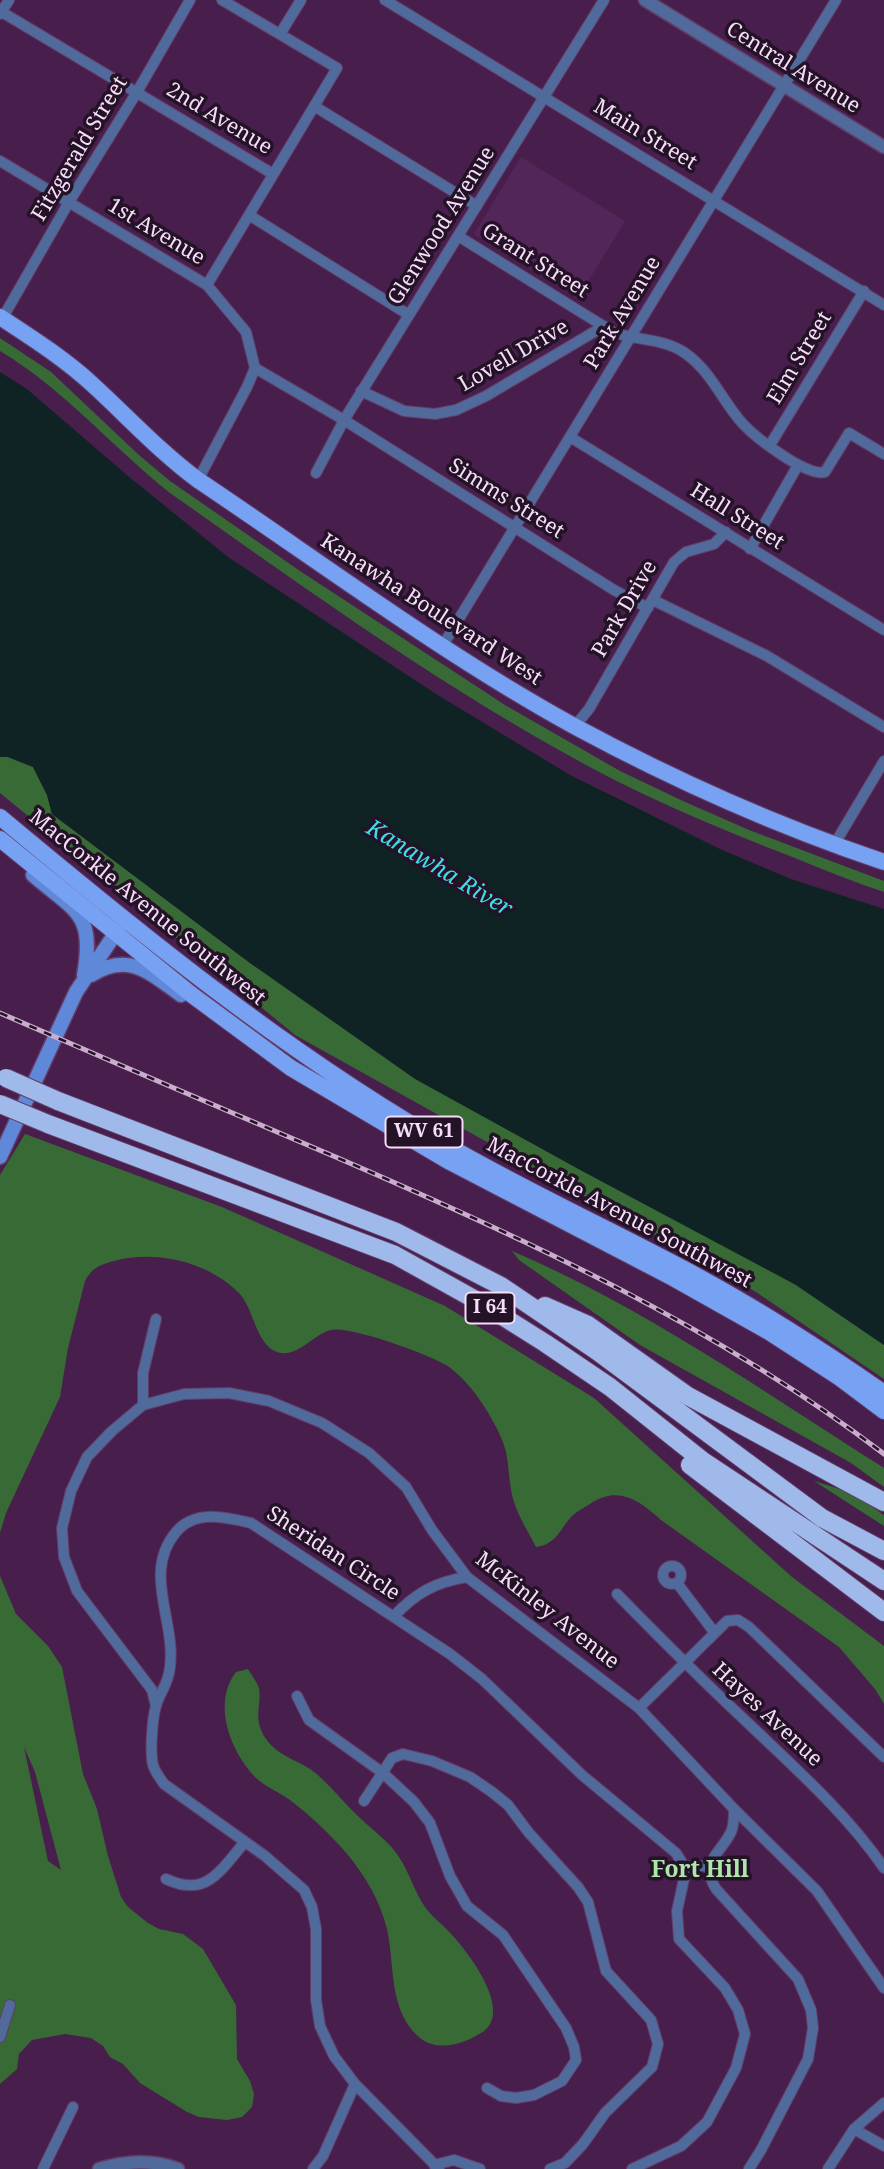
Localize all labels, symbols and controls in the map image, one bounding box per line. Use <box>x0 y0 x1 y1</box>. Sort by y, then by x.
street label: Central Avenue <box>721 17 865 119</box>
street label: Fitzgerald Street <box>27 72 133 226</box>
street label: 2nd Avenue <box>162 78 276 160</box>
street label: Main Street <box>589 94 701 176</box>
street label: Glenwood Avenue <box>383 142 501 310</box>
street label: 1st Avenue <box>103 193 209 271</box>
street label: Grant Street <box>477 218 593 304</box>
street label: Park Avenue <box>579 252 667 374</box>
street label: Elm Street <box>763 307 837 409</box>
street label: Lovell Drive <box>455 315 573 397</box>
street label: Simms Street <box>444 454 568 544</box>
street label: Hall Street <box>686 478 788 556</box>
street label: Kanawha Boulevard West <box>316 529 546 691</box>
street label: Park Drive <box>587 556 663 662</box>
street label: MacCorkle Avenue Southwest <box>24 805 270 1011</box>
water label: Kanawha River <box>361 815 517 923</box>
road number: WV 61 <box>386 1116 462 1148</box>
street label: MacCorkle Avenue Southwest <box>482 1132 756 1294</box>
road number: I 64 <box>466 1292 514 1324</box>
street label: Sheridan Circle <box>262 1502 404 1606</box>
street label: McKinley Avenue <box>470 1547 624 1675</box>
street label: Hayes Avenue <box>707 1658 827 1772</box>
district label: Fort Hill <box>651 1856 749 1884</box>

